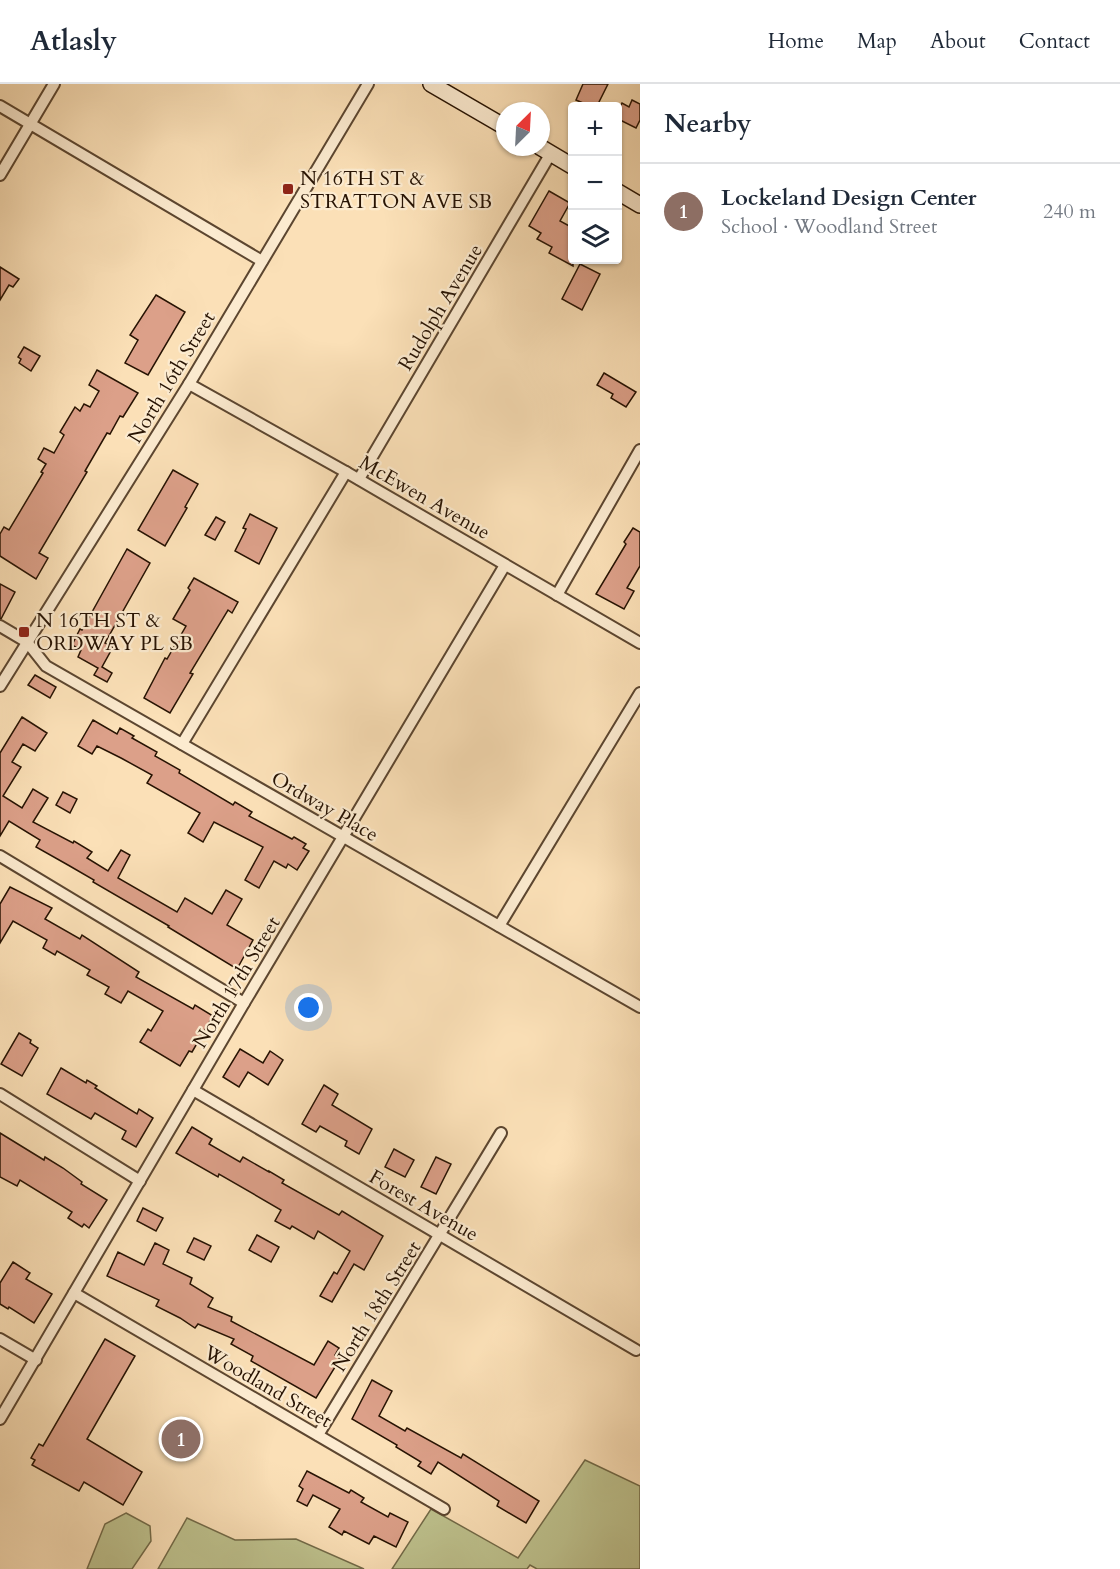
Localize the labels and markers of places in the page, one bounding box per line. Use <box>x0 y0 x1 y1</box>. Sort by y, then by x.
place label: N 16TH ST & STRATTON AVE SB <box>300 165 492 215</box>
marker: N 16TH ST & STRATTON AVE SB <box>281 182 295 196</box>
place label: N 16TH ST & ORDWAY PL SB <box>36 607 193 657</box>
marker: N 16TH ST & ORDWAY PL SB <box>17 625 31 639</box>
pin: 1 <box>162 1416 201 1462</box>

